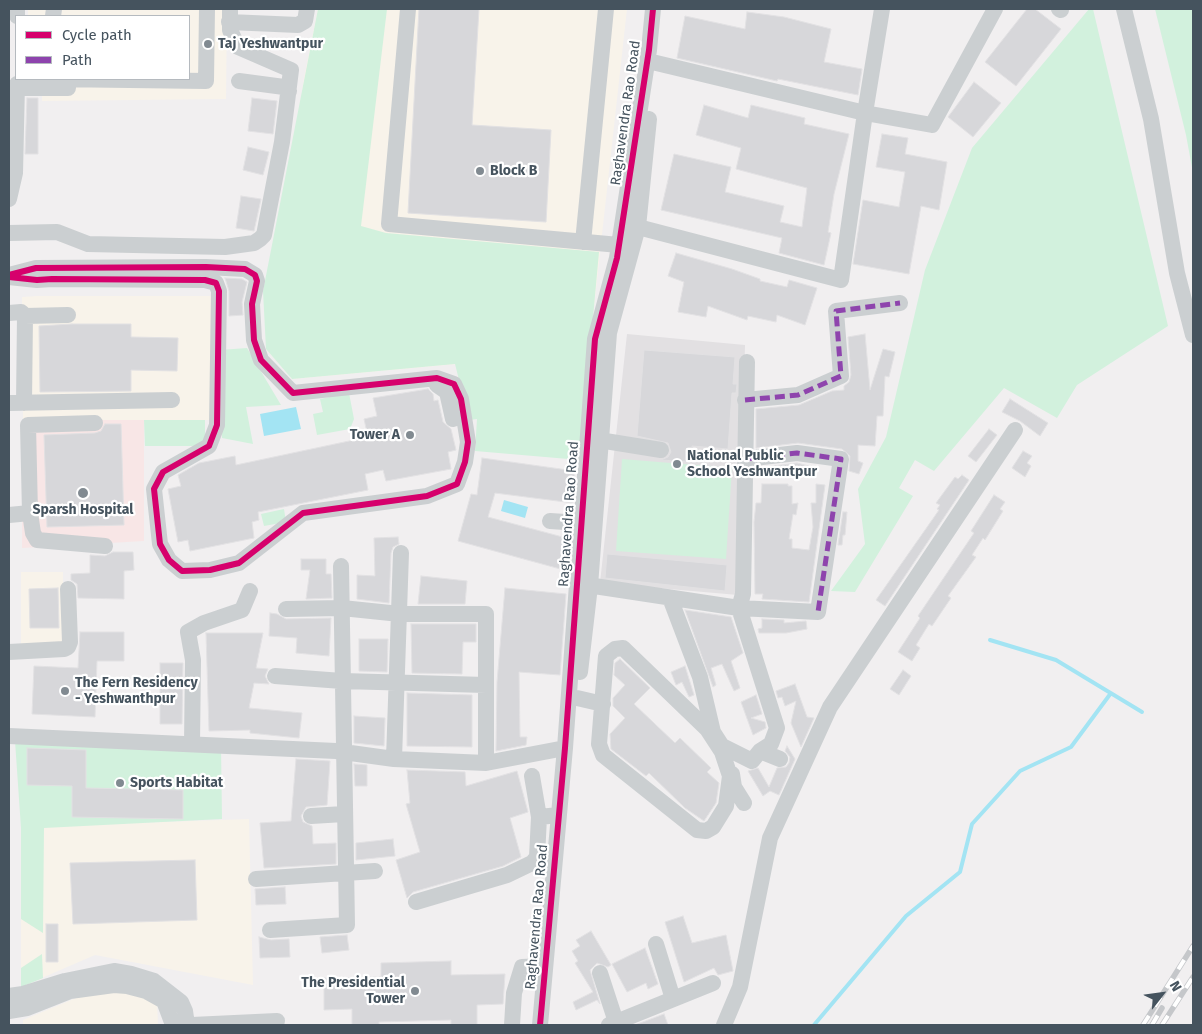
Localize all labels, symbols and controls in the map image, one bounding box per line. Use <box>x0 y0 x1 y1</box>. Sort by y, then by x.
legend <box>15 15 190 80</box>
text: Cycle path <box>62 26 132 44</box>
place label: Taj Yeshwantpur <box>218 36 323 52</box>
marker: Taj Yeshwantpur <box>202 38 214 50</box>
street label: Raghavendra Rao Road <box>608 39 644 187</box>
text: Path <box>62 51 92 69</box>
place label: Block B <box>490 163 537 179</box>
marker: Block B <box>474 165 486 177</box>
place label: Tower A <box>350 427 400 443</box>
marker: Tower A <box>404 429 416 441</box>
street label: Raghavendra Rao Road <box>556 441 582 587</box>
place label: National Public School Yeshwantpur <box>687 448 817 481</box>
marker: National Public School Yeshwantpur <box>671 458 683 470</box>
marker: Sparsh Hospital <box>76 486 90 500</box>
place label: Sparsh Hospital <box>33 502 133 518</box>
place label: The Fern Residency - Yeshwanthpur <box>75 675 198 708</box>
marker: The Fern Residency - Yeshwanthpur <box>59 685 71 697</box>
place label: Sports Habitat <box>130 775 223 791</box>
marker: Sports Habitat <box>114 777 126 789</box>
street label: Raghavendra Rao Road <box>522 844 552 990</box>
north arrow <box>1137 969 1187 1019</box>
place label: The Presidential Tower <box>301 975 405 1008</box>
text: N <box>1166 978 1185 995</box>
marker: The Presidential Tower <box>409 985 421 997</box>

